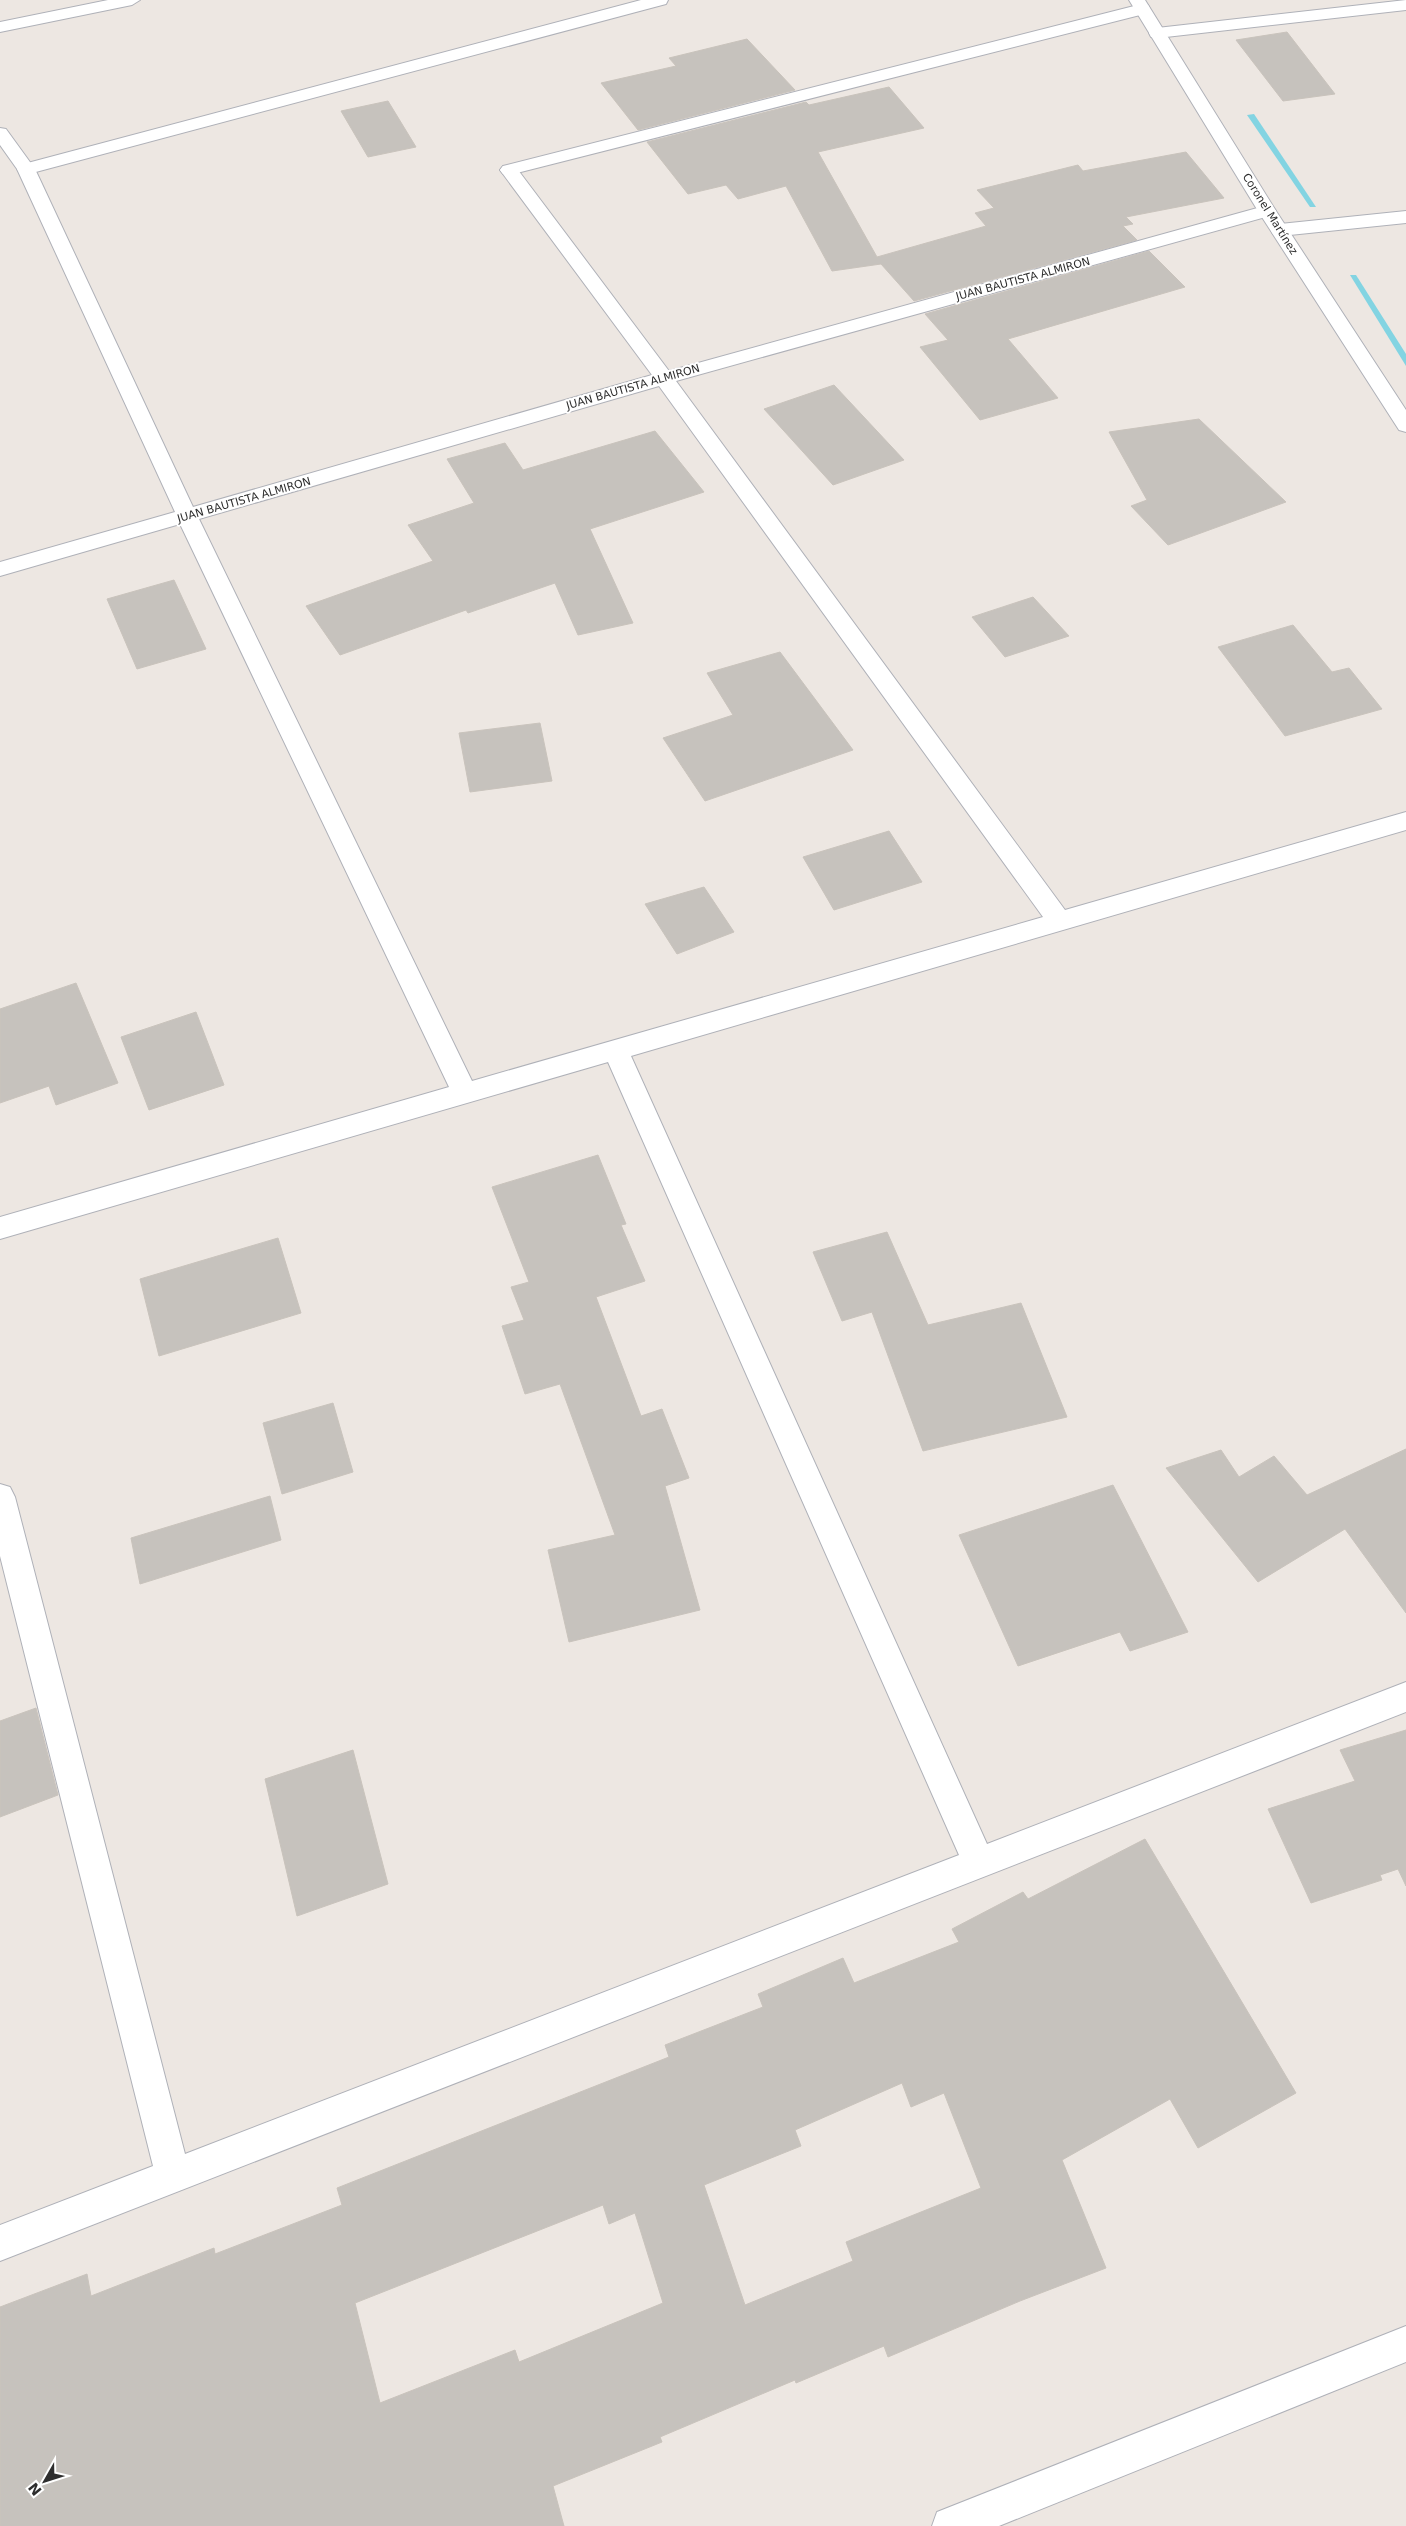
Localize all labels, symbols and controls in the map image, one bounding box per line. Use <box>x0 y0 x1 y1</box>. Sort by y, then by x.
street label: Coronel Martínez <box>1240 171 1300 257</box>
street label: JUAN BAUTISTA ALMIRON <box>953 255 1092 303</box>
street label: JUAN BAUTISTA ALMIRON <box>564 362 701 413</box>
street label: JUAN BAUTISTA ALMIRON <box>175 475 312 526</box>
north arrow <box>20 2456 70 2506</box>
text: N <box>25 2480 45 2499</box>

